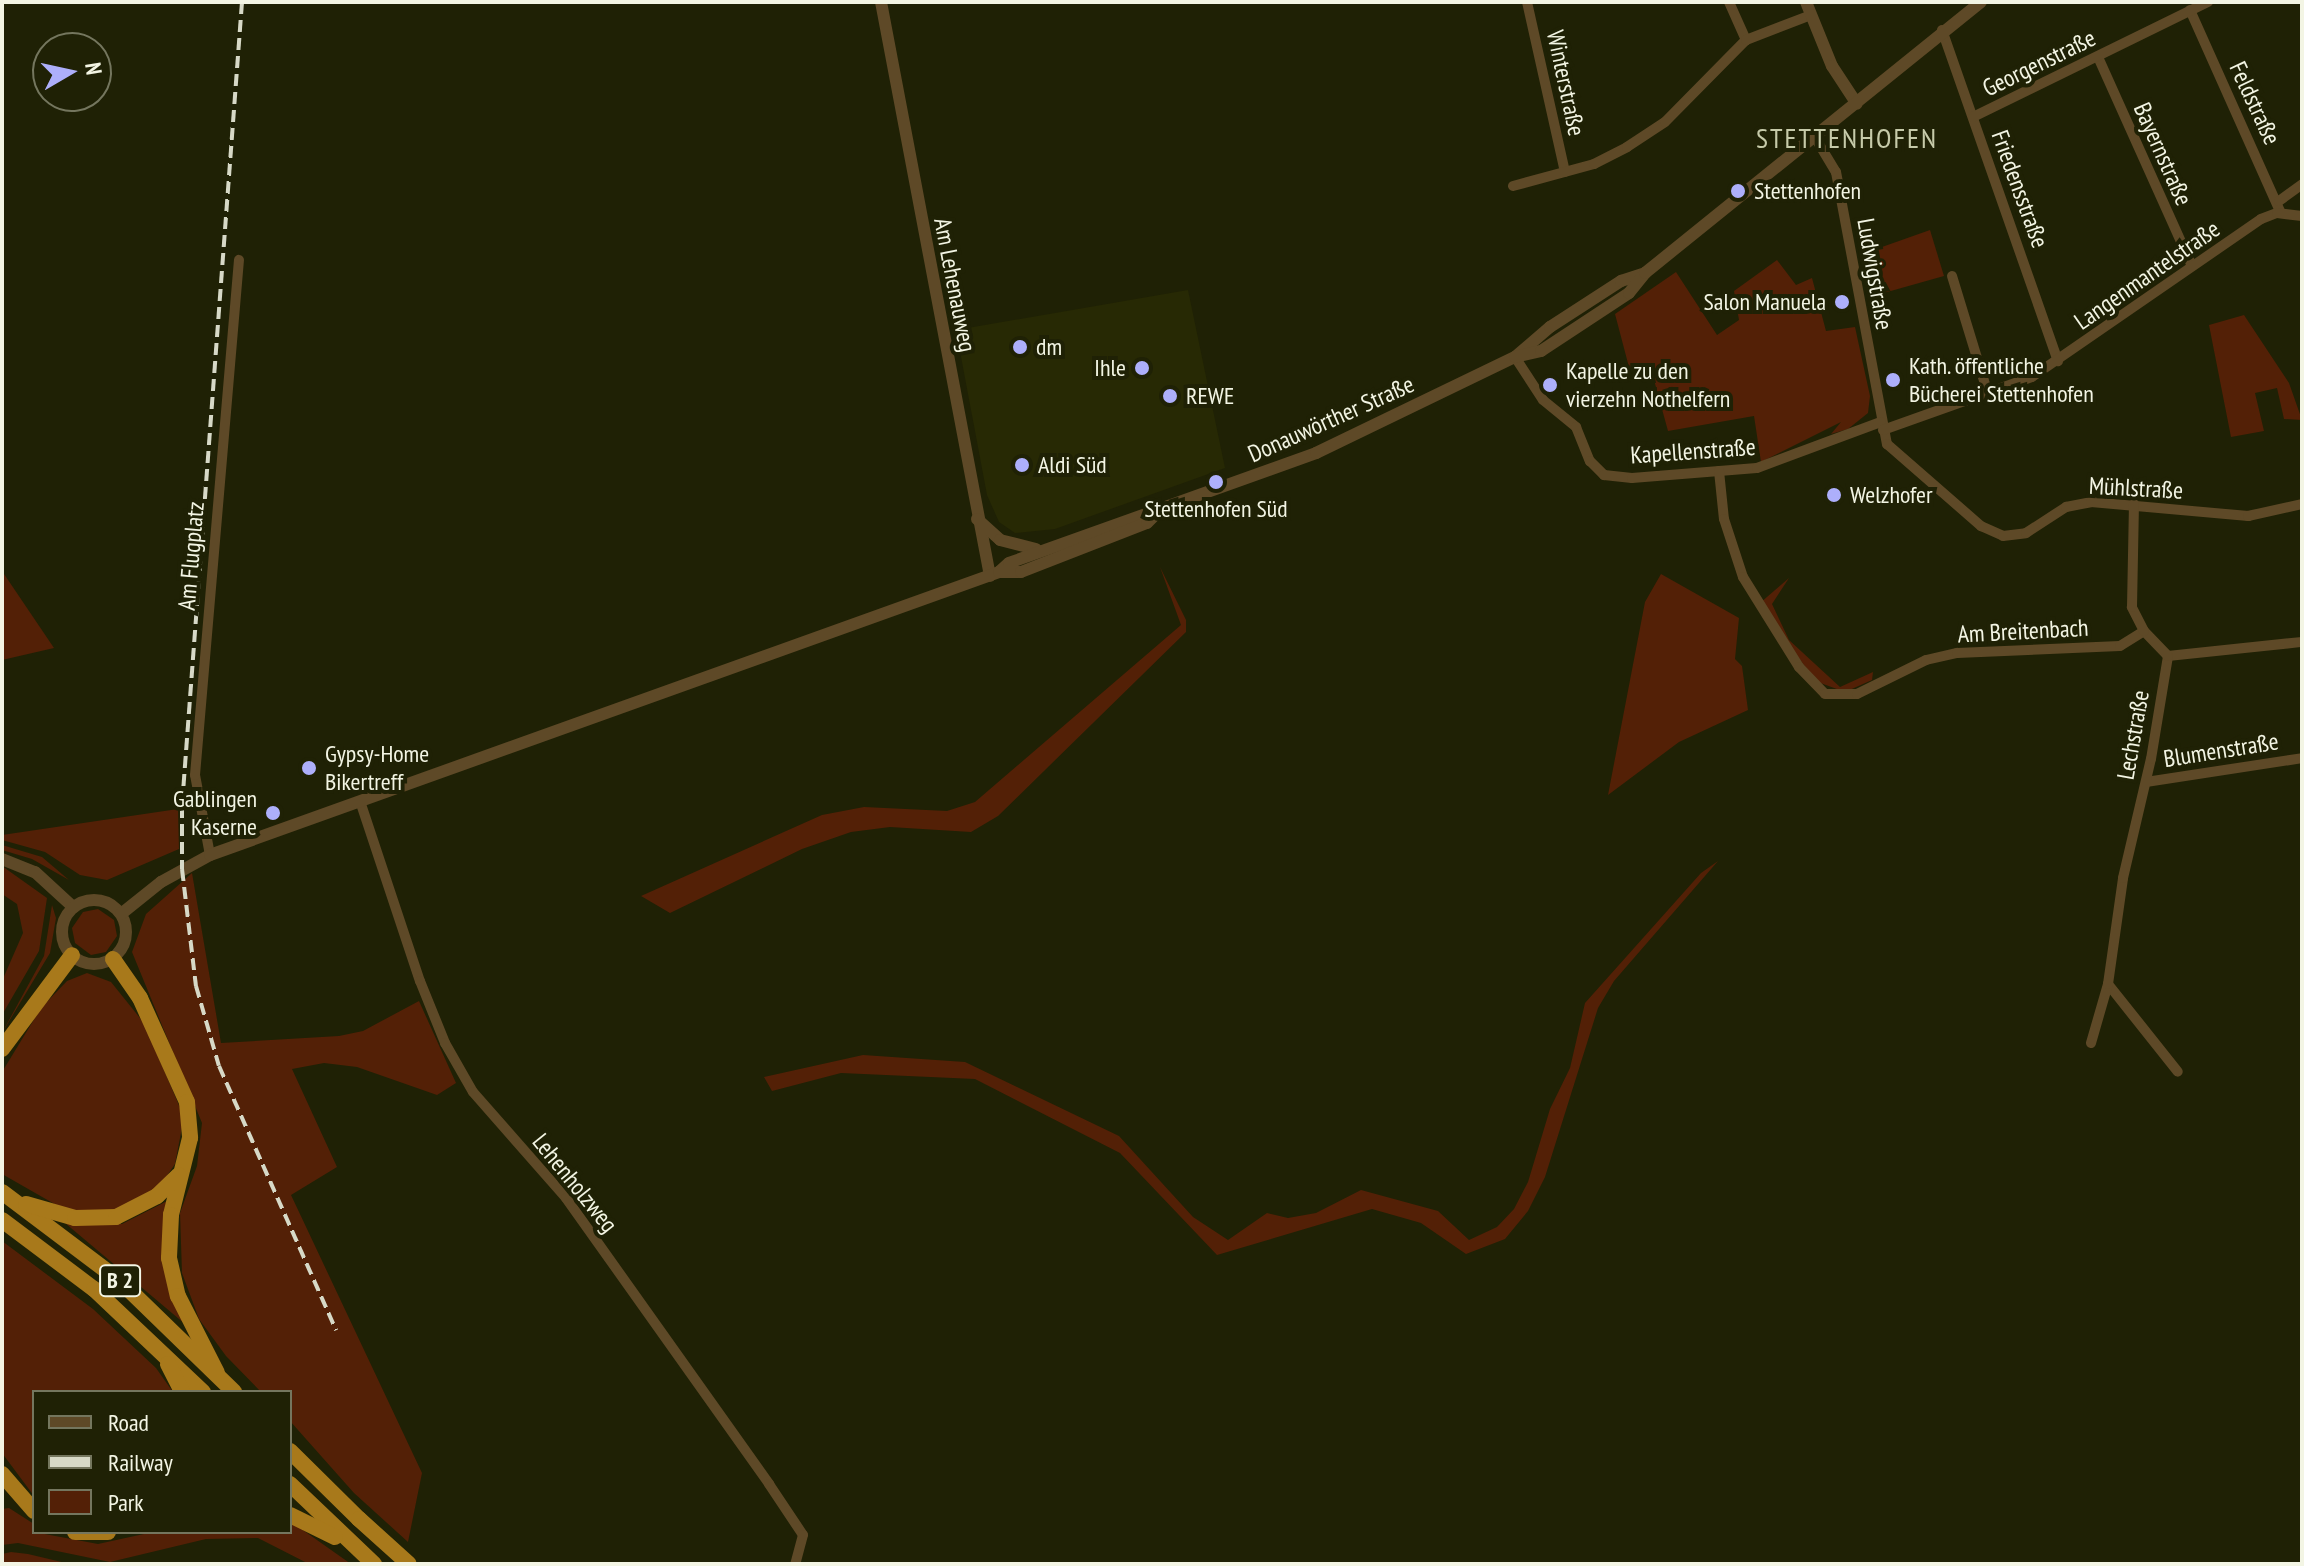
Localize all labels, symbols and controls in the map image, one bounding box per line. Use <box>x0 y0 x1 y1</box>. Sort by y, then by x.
street label: Georgenstraße <box>1978 23 2100 103</box>
street label: Winterstraße <box>1541 28 1591 138</box>
north arrow <box>32 32 112 112</box>
street label: Feldstraße <box>2223 57 2287 149</box>
text: N <box>79 60 108 77</box>
street label: Bayernstraße <box>2128 98 2198 210</box>
district label: STETTENHOFEN <box>1756 121 1938 155</box>
street label: Friedensstraße <box>1985 126 2055 252</box>
place label: Stettenhofen <box>1754 177 1861 205</box>
marker: Stettenhofen <box>1729 182 1747 200</box>
street label: Langenmantelstraße <box>2069 214 2225 336</box>
street label: Am Lehenauweg <box>928 216 982 354</box>
street label: Ludwigstraße <box>1851 216 1899 332</box>
place label: Salon Manuela <box>1704 288 1826 316</box>
marker: Salon Manuela <box>1833 293 1851 311</box>
place label: dm <box>1036 333 1062 361</box>
marker: dm <box>1011 338 1029 356</box>
place label: Kath. öffentliche Bücherei Stettenhofen <box>1909 352 2094 408</box>
place label: Ihle <box>1094 354 1126 382</box>
place label: Kapelle zu den vierzehn Nothelfern <box>1566 357 1730 413</box>
marker: Ihle <box>1133 359 1151 377</box>
street label: Donauwörther Straße <box>1244 370 1418 468</box>
marker: Kath. öffentliche Bücherei Stettenhofen <box>1884 371 1902 389</box>
marker: Kapelle zu den vierzehn Nothelfern <box>1541 376 1559 394</box>
place label: REWE <box>1186 382 1234 410</box>
marker: REWE <box>1161 387 1179 405</box>
street label: Kapellenstraße <box>1629 432 1757 470</box>
place label: Aldi Süd <box>1038 451 1107 479</box>
marker: Aldi Süd <box>1013 456 1031 474</box>
street label: Mühlstraße <box>2088 471 2184 505</box>
marker: Stettenhofen Süd <box>1207 473 1225 491</box>
place label: Welzhofer <box>1850 481 1933 509</box>
marker: Welzhofer <box>1825 486 1843 504</box>
place label: Stettenhofen Süd <box>1144 495 1288 523</box>
street label: Am Flugplatz <box>172 500 210 612</box>
street label: Am Breitenbach <box>1957 613 2089 649</box>
street label: Lechstraße <box>2111 688 2155 782</box>
street label: Blumenstraße <box>2162 727 2280 773</box>
place label: Gypsy-Home Bikertreff <box>325 740 429 796</box>
marker: Gypsy-Home Bikertreff <box>300 759 318 777</box>
place label: Gablingen Kaserne <box>173 785 257 841</box>
marker: Gablingen Kaserne <box>264 804 282 822</box>
street label: Lehenholzweg <box>526 1128 624 1238</box>
road number: B 2 <box>98 1263 142 1299</box>
legend <box>32 1390 292 1534</box>
text: Road <box>108 1407 149 1438</box>
text: Railway <box>108 1447 173 1478</box>
text: Park <box>108 1487 144 1518</box>

